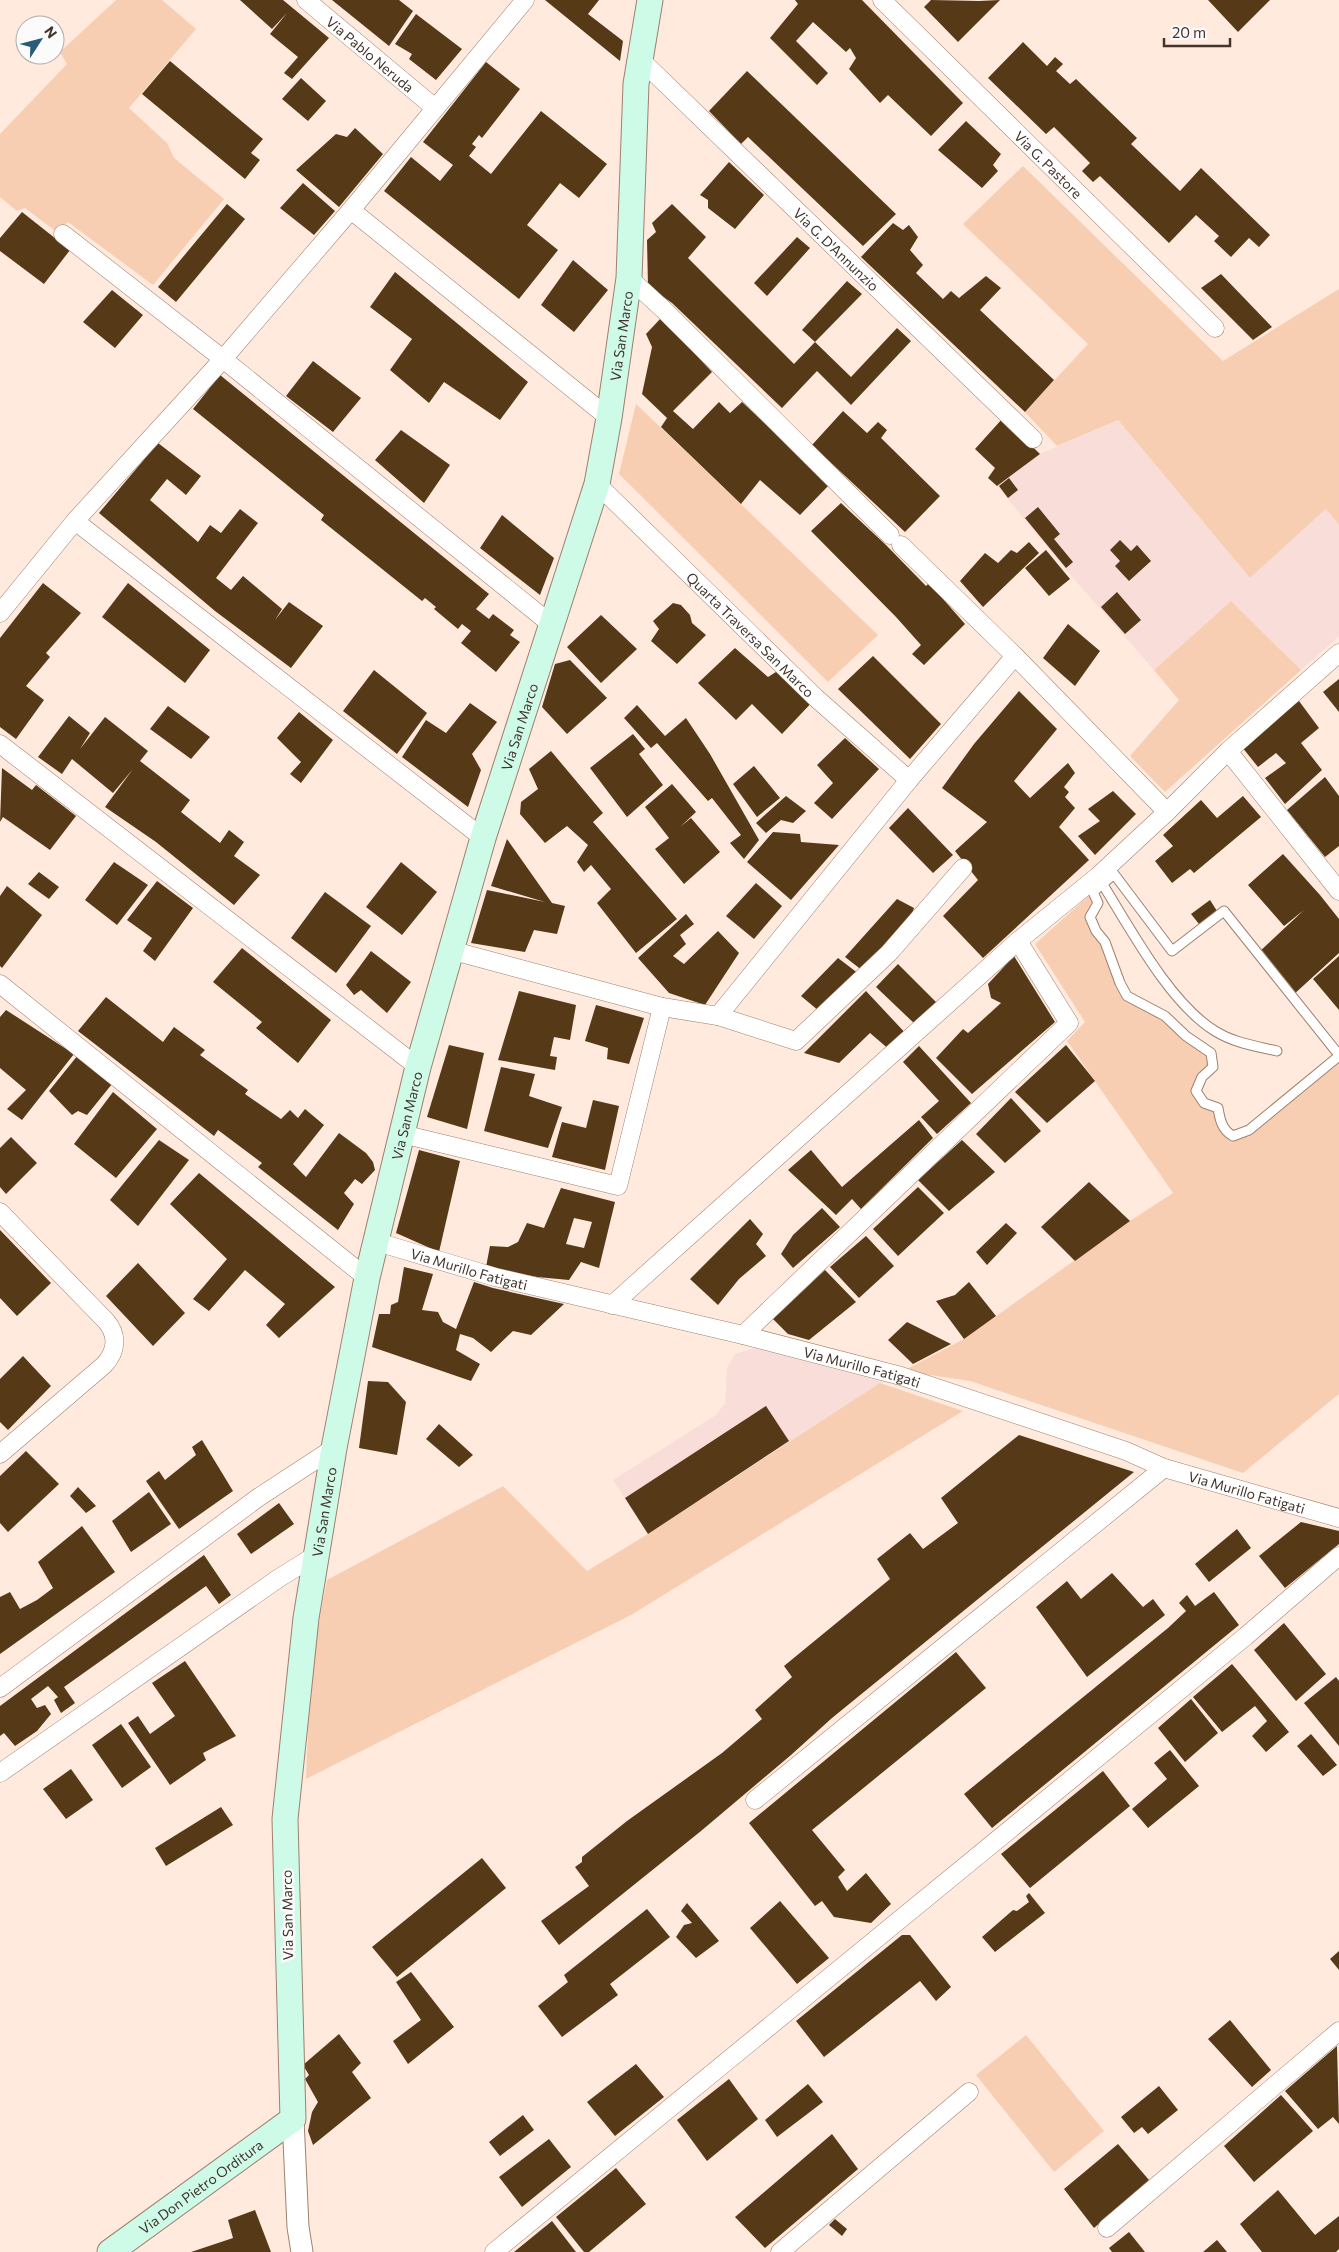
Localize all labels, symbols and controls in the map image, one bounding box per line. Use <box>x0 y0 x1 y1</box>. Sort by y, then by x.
street label: Via Pablo Neruda <box>323 12 418 95</box>
north arrow <box>15 15 65 65</box>
scale bar <box>1164 15 1230 47</box>
text: N <box>41 23 61 41</box>
text: 20 m <box>1172 23 1206 41</box>
street label: Via G. Pastore <box>1011 127 1086 201</box>
street label: Via G. D'Annunzio <box>790 204 883 294</box>
street label: Via San Marco <box>606 290 636 382</box>
street label: Quarta Traversa San Marco <box>683 568 818 700</box>
street label: Via San Marco <box>497 681 541 772</box>
street label: Via San Marco <box>387 1069 425 1162</box>
street label: Via Murillo Fatigati <box>409 1244 529 1293</box>
street label: Via Murillo Fatigati <box>802 1343 923 1390</box>
street label: Via San Marco <box>308 1466 339 1558</box>
street label: Via Murillo Fatigati <box>1187 1467 1307 1516</box>
street label: Via San Marco <box>278 1870 296 1960</box>
street label: Via Don Pietro Orditura <box>135 2135 266 2237</box>

